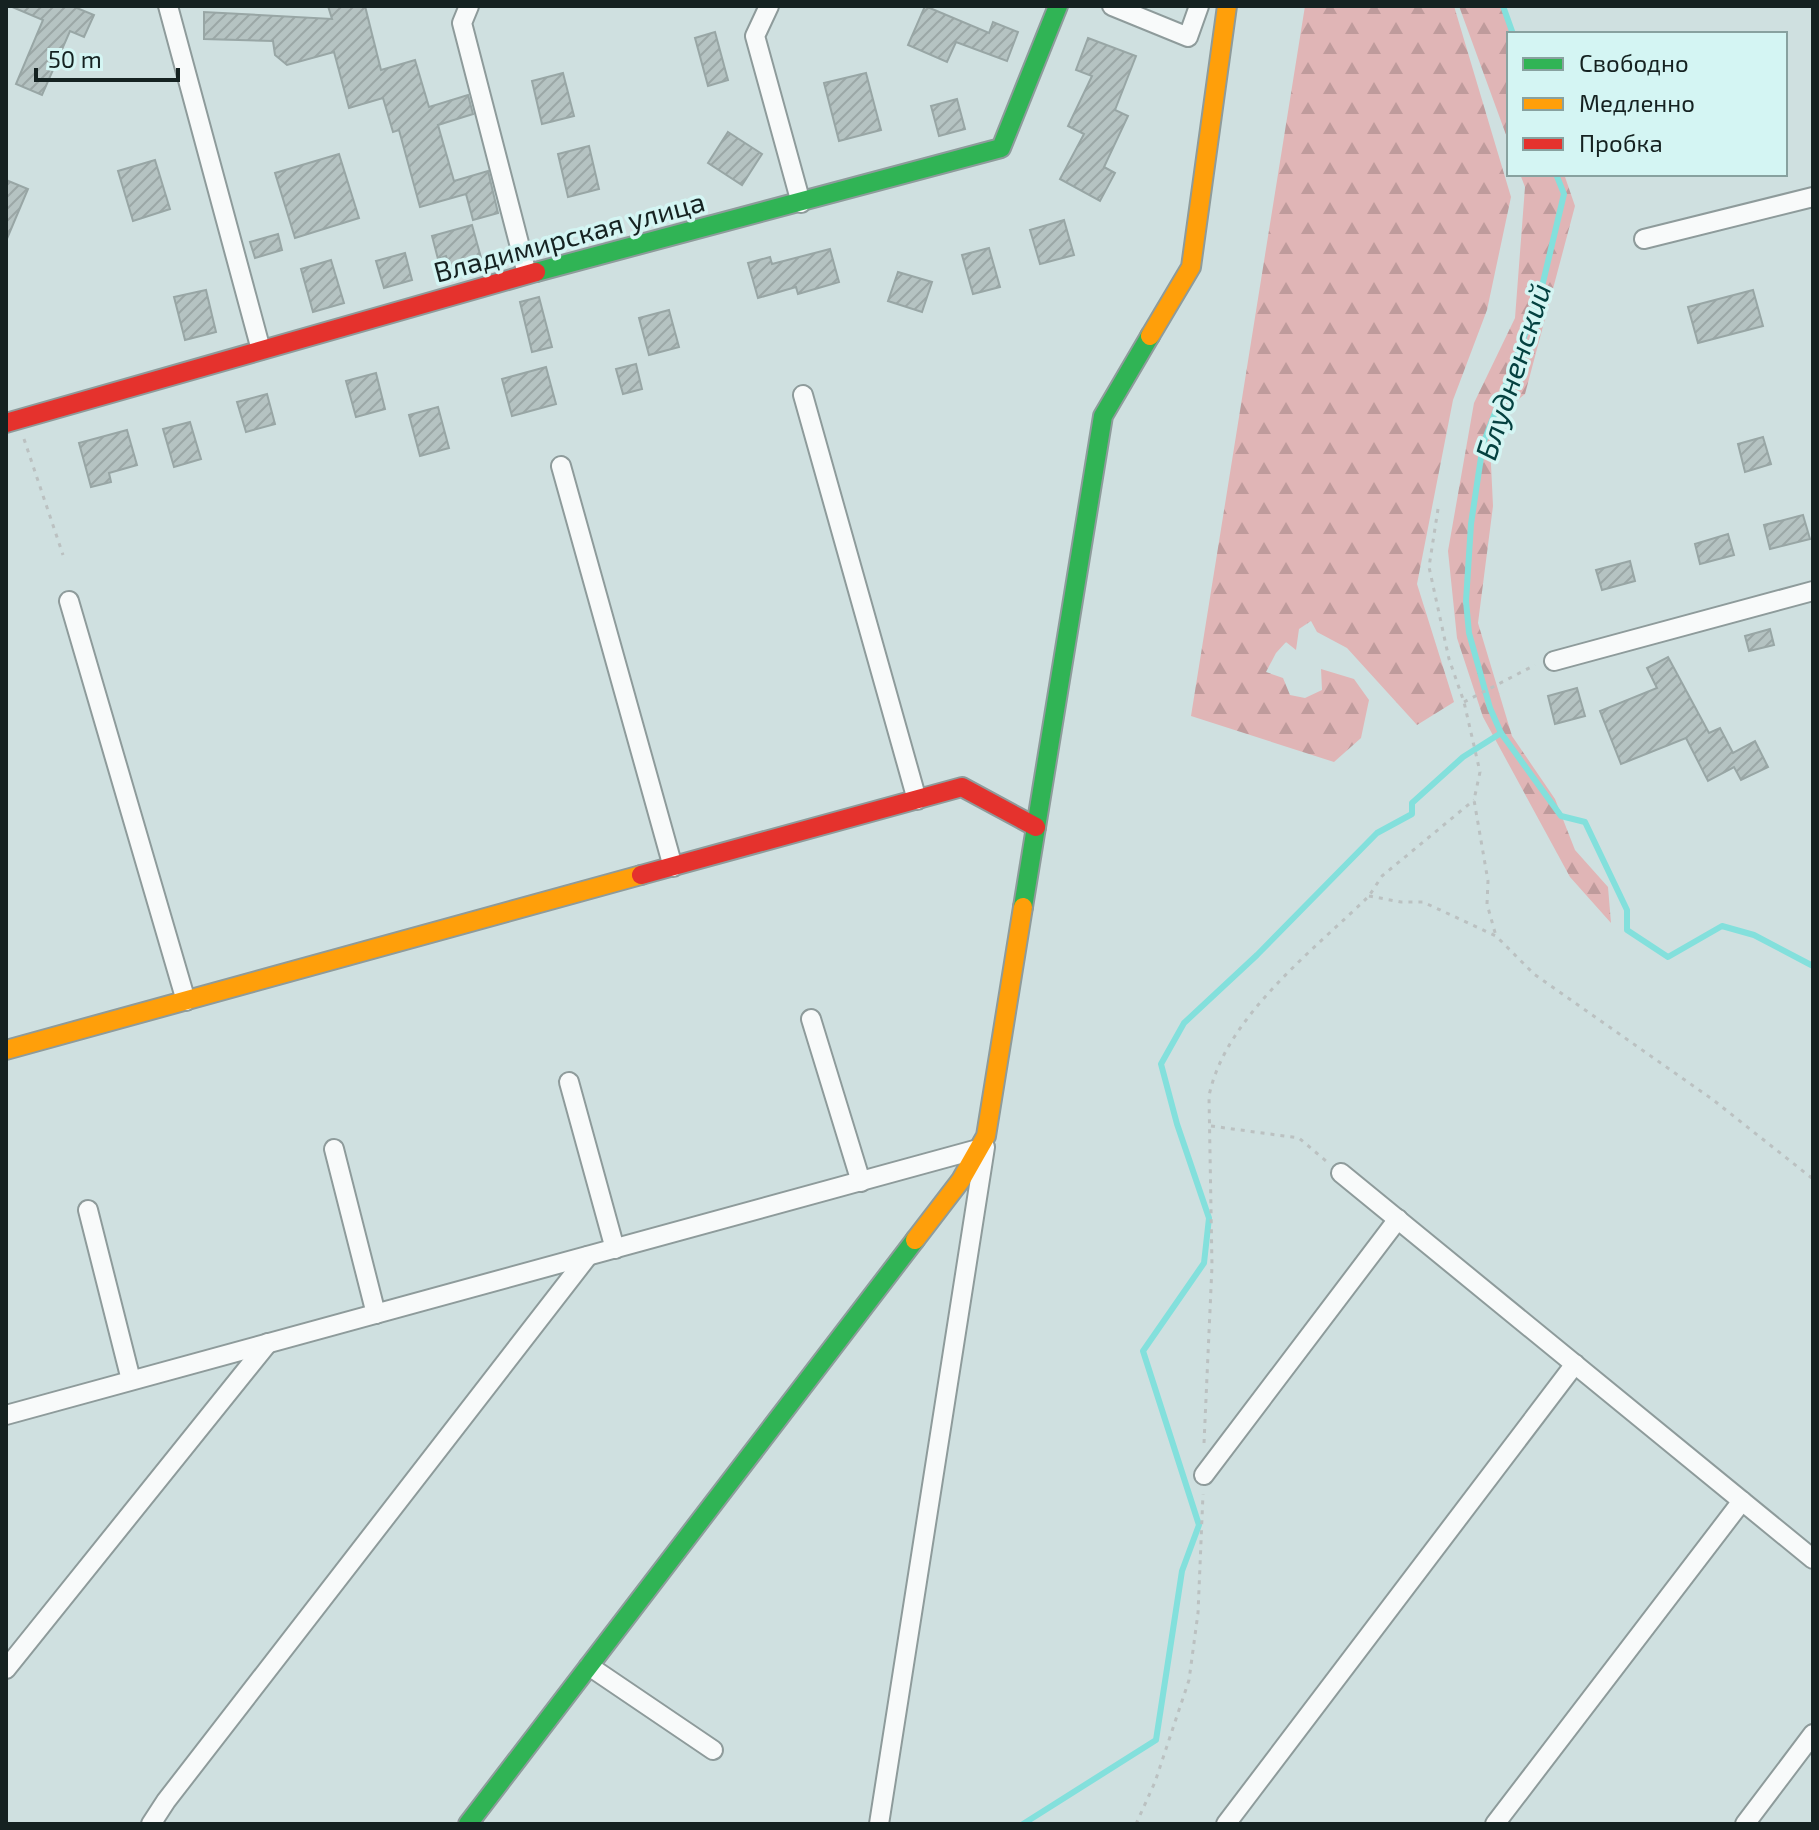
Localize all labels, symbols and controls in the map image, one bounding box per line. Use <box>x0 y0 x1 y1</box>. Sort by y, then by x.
scale bar <box>36 32 178 82</box>
legend <box>1507 32 1787 176</box>
text: 50 m <box>48 44 102 73</box>
text: Свободно <box>1579 48 1689 77</box>
text: Медленно <box>1579 88 1695 117</box>
text: Пробка <box>1579 128 1663 157</box>
street label: Владимирская улица <box>430 183 708 289</box>
water label: Блудненский <box>1467 278 1557 464</box>

